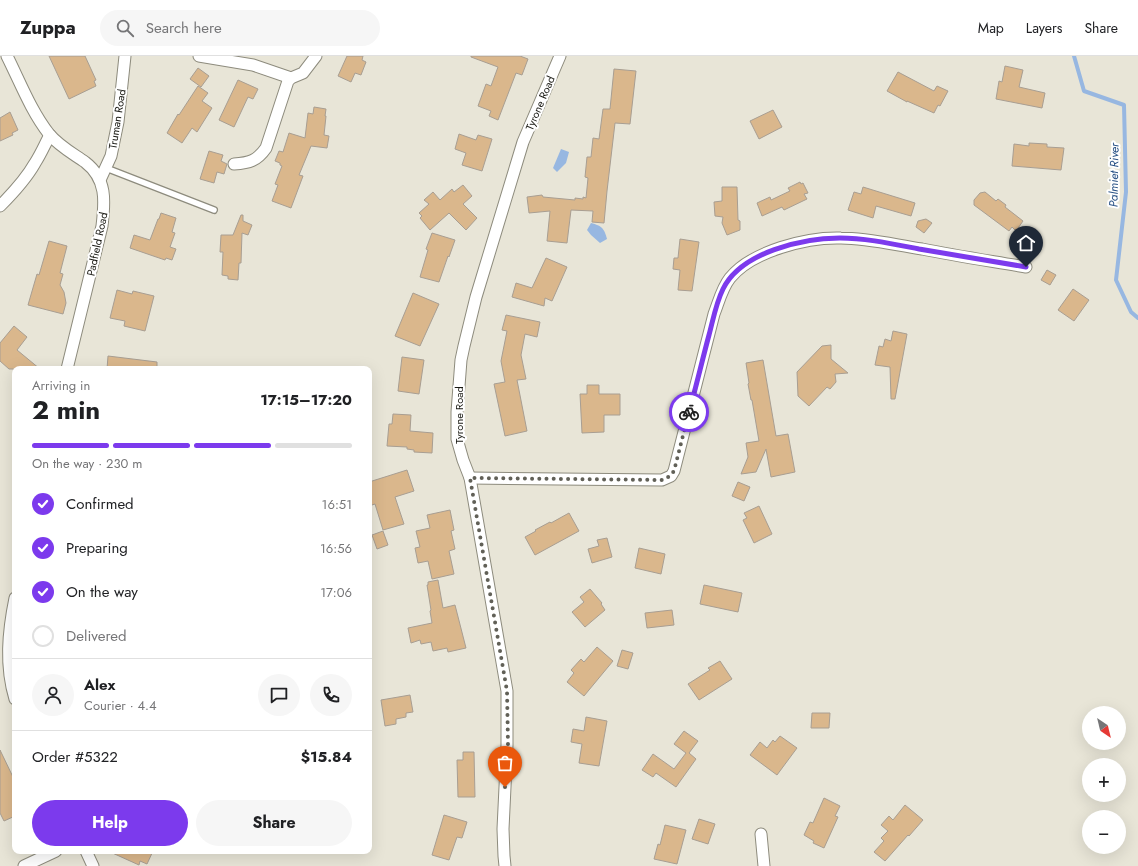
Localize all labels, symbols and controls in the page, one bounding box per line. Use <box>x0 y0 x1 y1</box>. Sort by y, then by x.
search box <box>100 10 380 46</box>
text: Zuppa <box>20 14 76 41</box>
icon: search <box>114 17 136 39</box>
text: Search here <box>146 17 222 39</box>
text: Map <box>978 18 1004 38</box>
text: Layers <box>1026 18 1062 38</box>
text: Share <box>1084 18 1118 38</box>
street label: Tyrone Road <box>521 73 559 133</box>
street label: Truman Road <box>104 88 130 150</box>
water label: Palmiet River <box>1104 142 1124 207</box>
street label: Padfield Road <box>82 211 112 277</box>
pin <box>1009 226 1043 267</box>
icon: home <box>1015 232 1037 254</box>
text: Arriving in <box>32 376 90 395</box>
street label: Tyrone Road <box>451 386 467 444</box>
text: 17:15–17:20 <box>260 389 352 411</box>
text: 2 min <box>32 391 100 429</box>
courier <box>669 392 709 432</box>
icon: bike <box>678 401 700 423</box>
text: On the way · 230 m <box>32 454 142 473</box>
icon: check <box>32 493 54 515</box>
text: Confirmed <box>66 493 134 515</box>
text: 16:51 <box>322 495 352 514</box>
icon: check <box>32 537 54 559</box>
text: Preparing <box>66 537 128 559</box>
text: 16:56 <box>320 539 352 558</box>
icon: check <box>32 581 54 603</box>
text: On the way <box>66 581 138 603</box>
text: 17:06 <box>320 583 352 602</box>
text: Delivered <box>66 625 127 647</box>
button: person <box>32 674 74 716</box>
text: Alex <box>84 674 115 696</box>
button: chat <box>258 674 300 716</box>
button: phone <box>310 674 352 716</box>
text: Courier · 4.4 <box>84 696 157 715</box>
north arrow <box>1082 706 1126 750</box>
map controls <box>1082 706 1126 854</box>
text: Order #5322 <box>32 746 118 768</box>
text: $15.84 <box>301 746 352 768</box>
pin <box>488 746 522 787</box>
icon: bag <box>494 752 516 774</box>
button: + <box>1082 758 1126 802</box>
button: Help <box>32 800 188 846</box>
button: Share <box>196 800 352 846</box>
button: − <box>1082 810 1126 854</box>

